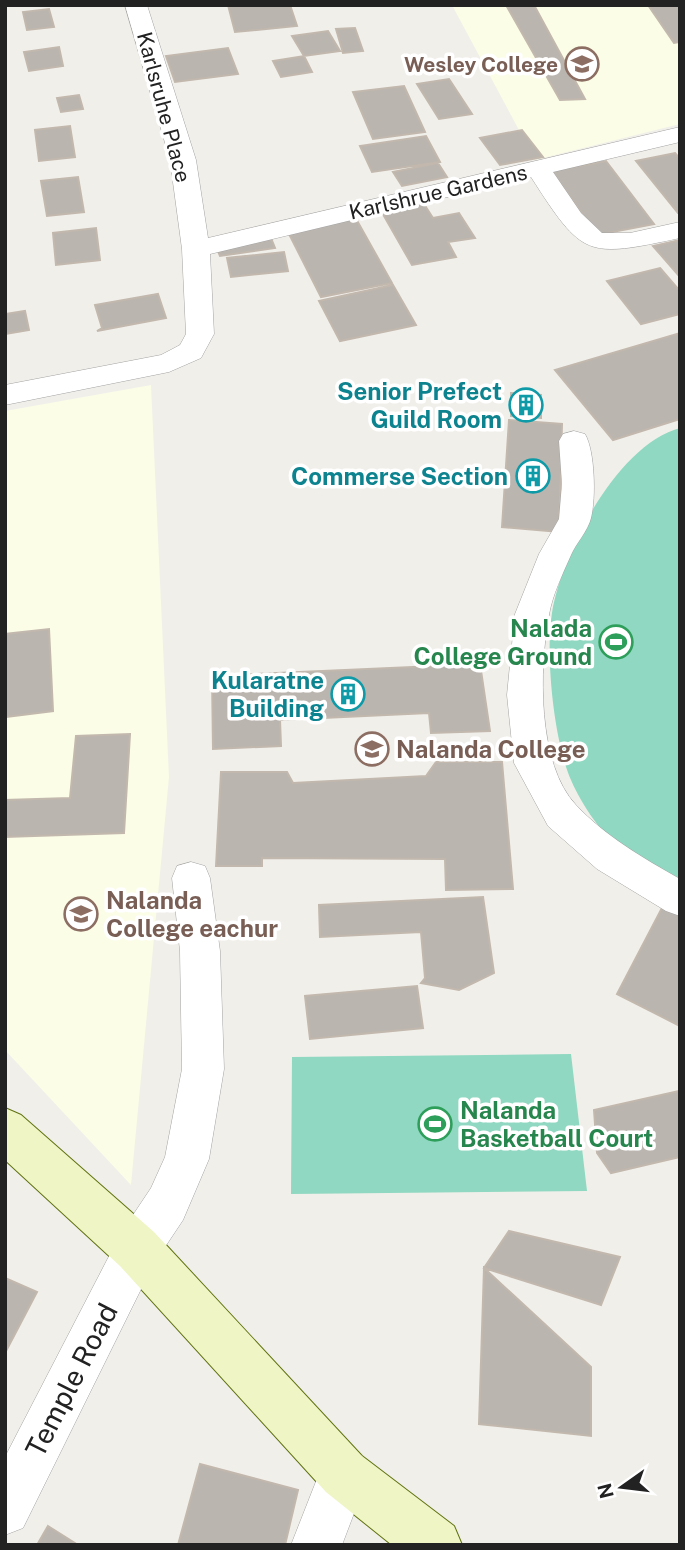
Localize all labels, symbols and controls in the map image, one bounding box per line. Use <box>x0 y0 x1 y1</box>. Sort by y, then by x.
street label: Karlsruhe Place <box>132 29 196 185</box>
school or university icon: Wesley College <box>563 45 601 83</box>
place label: Wesley College <box>404 52 558 77</box>
street label: Karlshrue Gardens <box>346 159 530 225</box>
place label: Senior Prefect Guild Room <box>337 377 502 433</box>
building icon: Senior Prefect Guild Room <box>507 386 545 424</box>
building icon: Commerse Section <box>514 457 552 495</box>
place label: Commerse Section <box>291 462 508 490</box>
place label: Nalada College Ground <box>414 614 592 670</box>
sports icon: Nalada College Ground <box>597 623 635 661</box>
place label: Kularatne Building <box>211 666 324 722</box>
building icon: Kularatne Building <box>329 675 367 713</box>
school or university icon: Nalanda College <box>353 730 391 768</box>
place label: Nalanda College <box>396 735 586 763</box>
place label: Nalanda College eachur <box>106 886 278 942</box>
school or university icon: Nalanda College eachur <box>62 895 100 933</box>
place label: Nalanda Basketball Court <box>460 1096 653 1152</box>
sports icon: Nalanda Basketball Court <box>416 1105 454 1143</box>
street label: Temple Road <box>18 1298 124 1462</box>
north arrow <box>587 1452 657 1522</box>
text: N <box>593 1481 618 1501</box>

